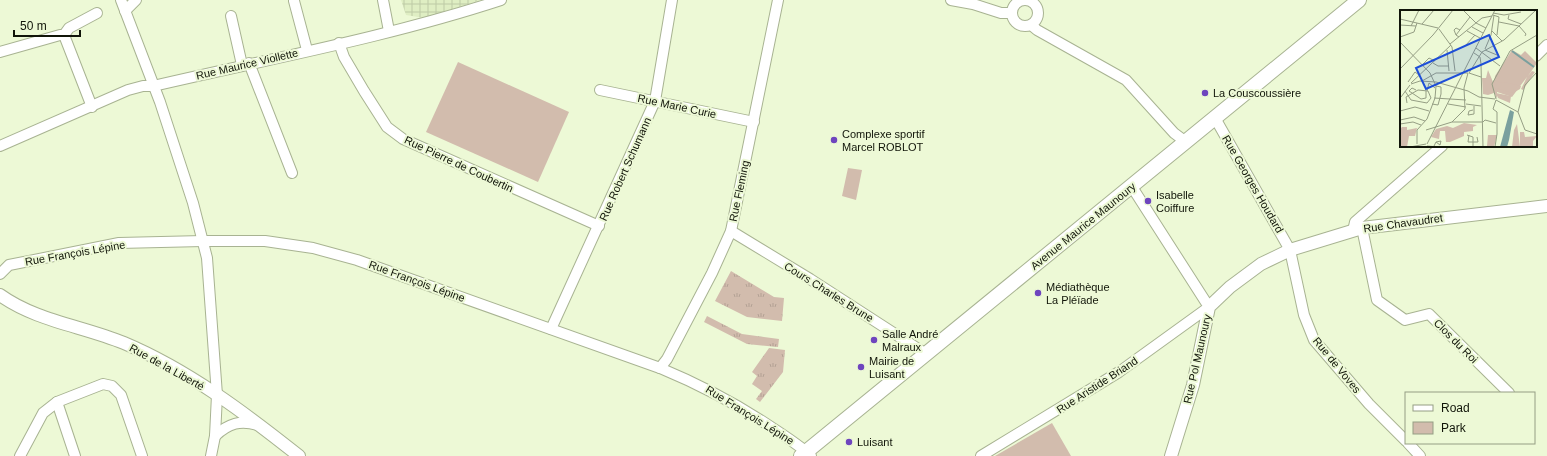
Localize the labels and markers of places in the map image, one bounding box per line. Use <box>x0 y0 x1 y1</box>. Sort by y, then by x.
place label: La Couscoussière <box>1213 87 1301 99</box>
marker: La Couscoussière <box>1200 88 1210 98</box>
place label: Complexe sportif Marcel ROBLOT <box>842 128 925 153</box>
marker: Complexe sportif Marcel ROBLOT <box>829 135 839 145</box>
place label: Isabelle Coiffure <box>1156 189 1194 214</box>
marker: Isabelle Coiffure <box>1143 196 1153 206</box>
place label: Médiathèque La Pléïade <box>1046 281 1110 306</box>
marker: Médiathèque La Pléïade <box>1033 288 1043 298</box>
place label: Salle André Malraux <box>882 328 938 353</box>
marker: Salle André Malraux <box>869 335 879 345</box>
place label: Mairie de Luisant <box>869 355 914 380</box>
marker: Mairie de Luisant <box>856 362 866 372</box>
place label: Luisant <box>857 436 892 448</box>
marker: Luisant <box>844 437 854 447</box>

